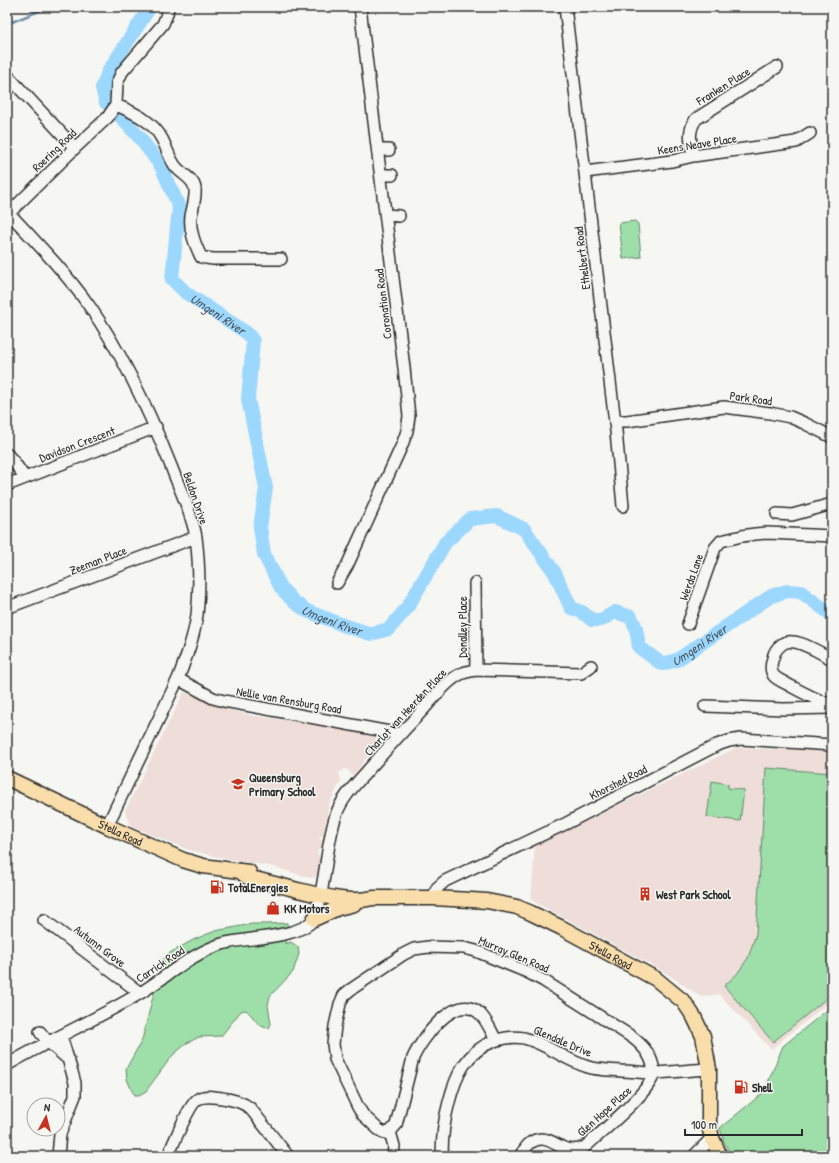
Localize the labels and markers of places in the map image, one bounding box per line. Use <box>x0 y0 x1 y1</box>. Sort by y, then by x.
place label: Queensburg Primary School <box>249 769 316 801</box>
school or university icon: Queensburg Primary School <box>230 776 246 792</box>
fuel station icon: TotalEnergies <box>209 879 225 895</box>
place label: TotalEnergies <box>227 879 288 897</box>
building icon: West Park School <box>637 886 653 902</box>
place label: West Park School <box>656 886 731 903</box>
shop icon: KK Motors <box>265 900 281 916</box>
place label: KK Motors <box>284 900 330 917</box>
fuel station icon: Shell <box>733 1079 749 1095</box>
place label: Shell <box>752 1079 773 1096</box>

